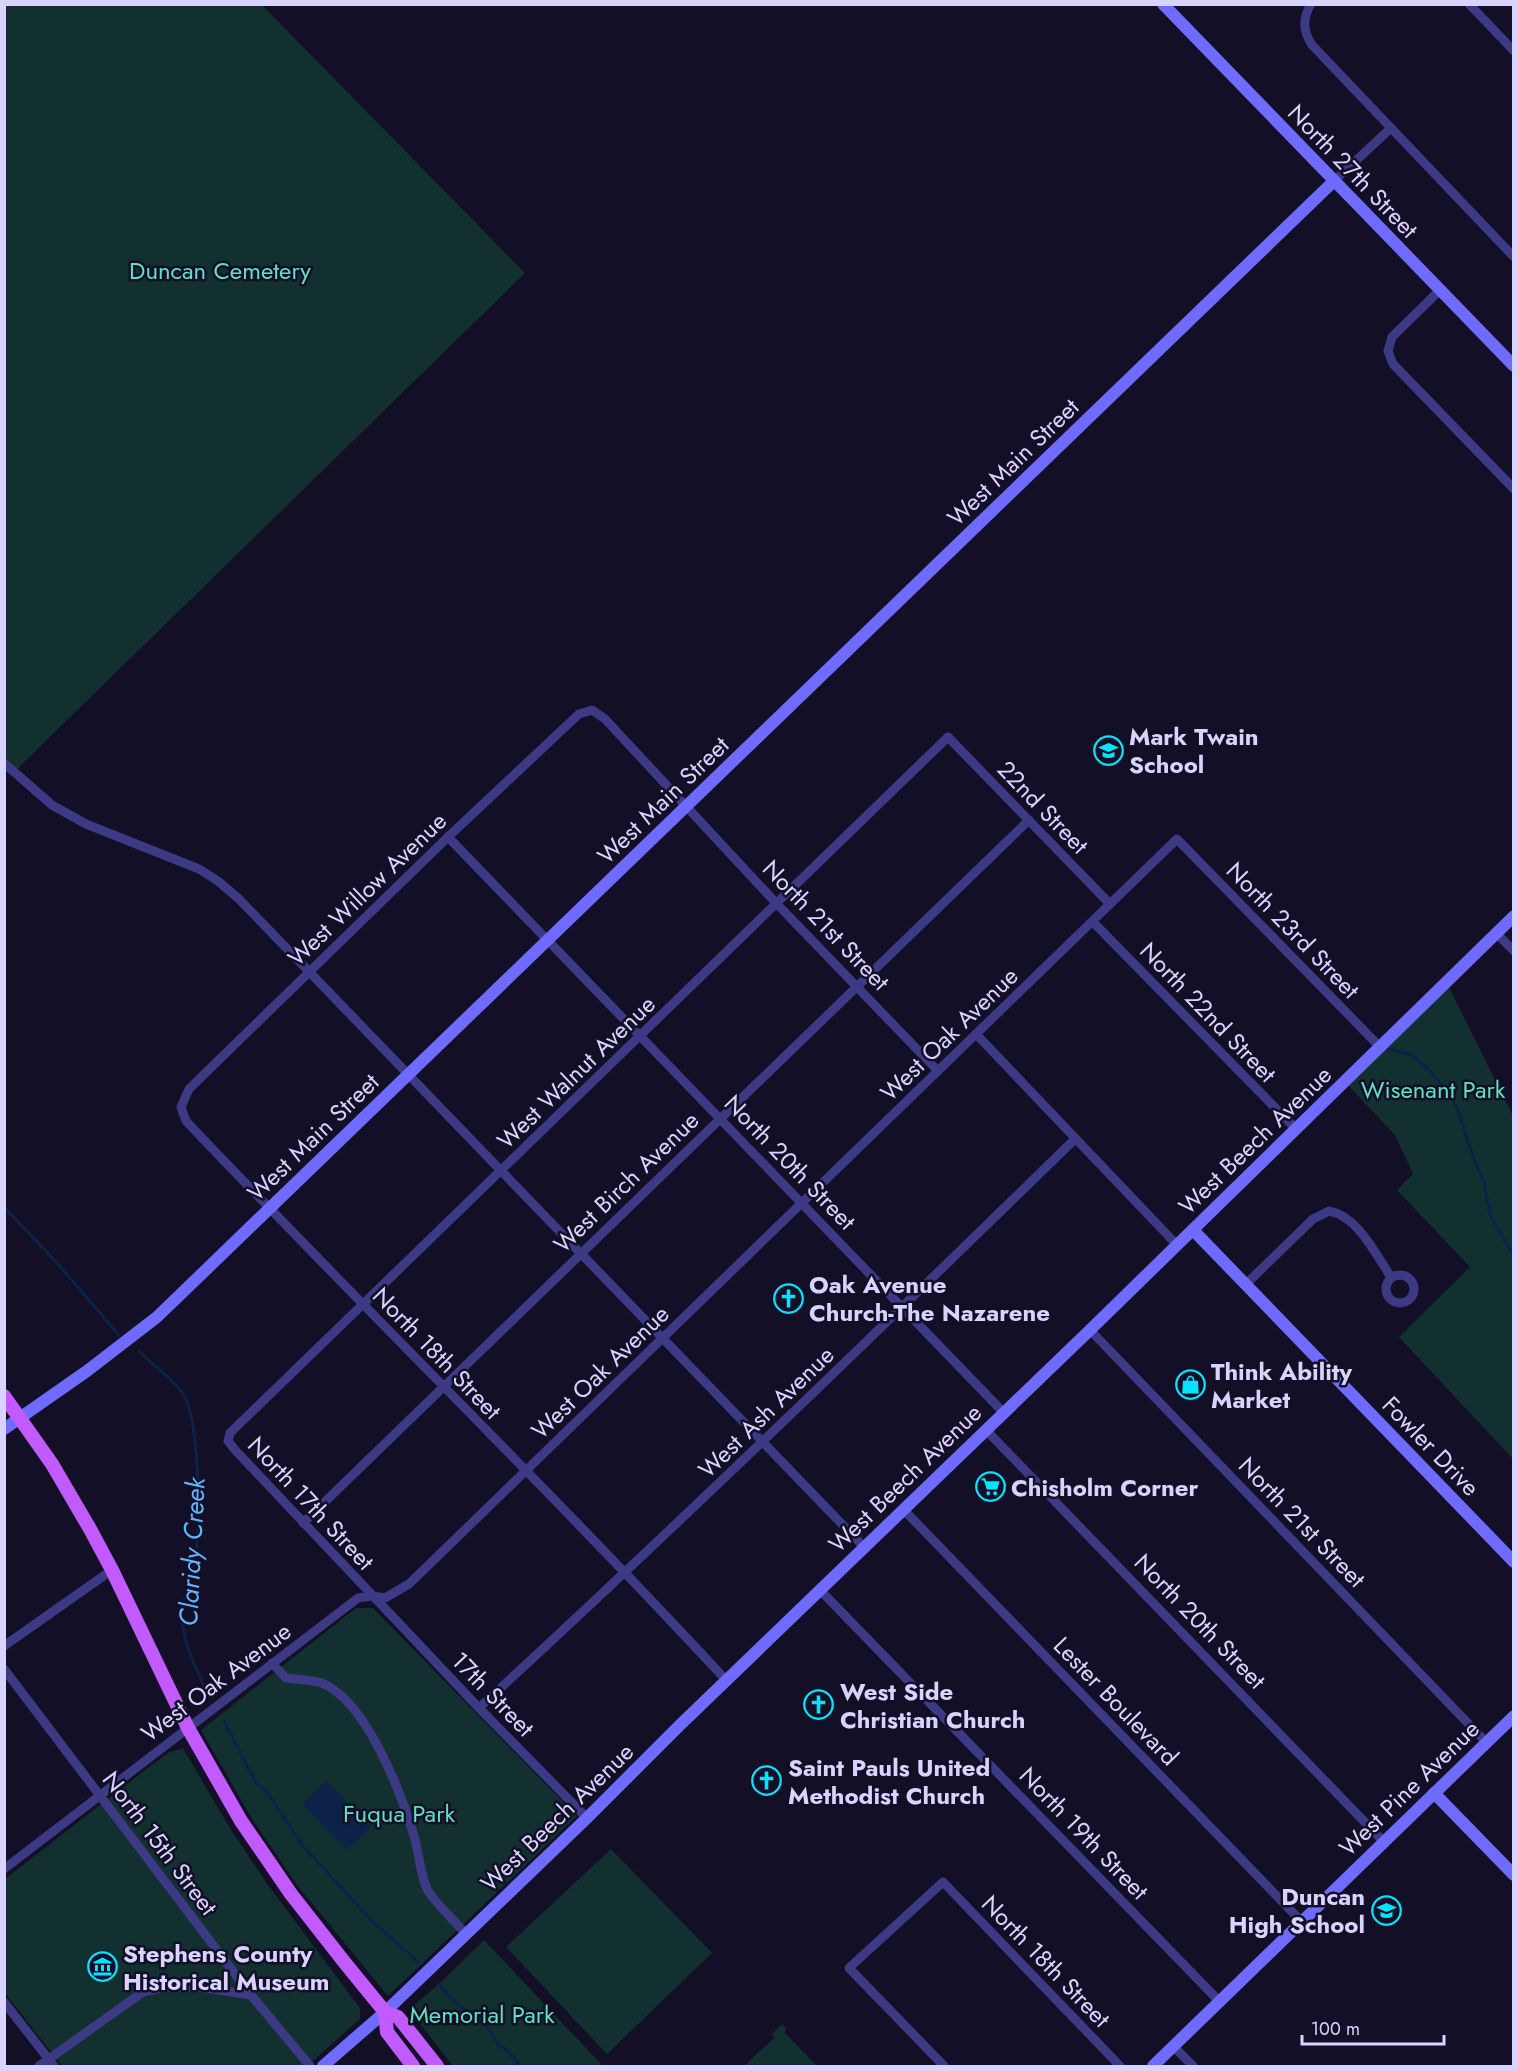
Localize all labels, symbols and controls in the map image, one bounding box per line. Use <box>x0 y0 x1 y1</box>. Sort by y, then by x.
street label: North 27th Street <box>1280 96 1426 246</box>
park label: Duncan Cemetery <box>129 253 311 288</box>
street label: West Main Street <box>939 390 1087 534</box>
place label: Mark Twain School <box>1129 719 1259 782</box>
street label: West Main Street <box>589 728 737 872</box>
school or university icon: Mark Twain School <box>1092 734 1124 766</box>
street label: 22nd Street <box>989 752 1097 862</box>
street label: West Willow Avenue <box>280 804 454 974</box>
street label: North 21st Street <box>754 852 898 998</box>
street label: North 23rd Street <box>1218 854 1368 1007</box>
street label: North 22nd Street <box>1132 934 1285 1090</box>
street label: West Oak Avenue <box>872 959 1026 1109</box>
street label: West Walnut Avenue <box>489 987 663 1157</box>
street label: West Beech Avenue <box>1171 1058 1339 1222</box>
street label: West Main Street <box>239 1065 387 1209</box>
park label: Wisenant Park <box>1361 1072 1506 1107</box>
street label: North 20th Street <box>716 1086 864 1238</box>
street label: West Birch Avenue <box>545 1103 707 1261</box>
place label: Oak Avenue Church-The Nazarene <box>809 1267 1050 1330</box>
street label: North 18th Street <box>365 1279 510 1427</box>
church icon: Oak Avenue Church-The Nazarene <box>772 1282 804 1314</box>
street label: West Oak Avenue <box>523 1297 677 1447</box>
street label: West Ash Avenue <box>690 1338 842 1486</box>
place label: Think Ability Market <box>1211 1354 1352 1417</box>
shop icon: Think Ability Market <box>1174 1369 1206 1401</box>
street label: Fowler Drive <box>1374 1388 1488 1504</box>
street label: West Beech Avenue <box>821 1396 989 1560</box>
street label: North 17th Street <box>240 1428 383 1578</box>
street label: North 21st Street <box>1230 1449 1374 1595</box>
place label: Chisholm Corner <box>1011 1470 1199 1505</box>
supermarket icon: Chisholm Corner <box>974 1471 1006 1503</box>
water label: Claridy Creek <box>169 1475 215 1627</box>
street label: North 20th Street <box>1126 1545 1274 1697</box>
street label: West Oak Avenue <box>134 1614 298 1750</box>
street label: Lester Boulevard <box>1045 1629 1187 1773</box>
street label: 17th Street <box>444 1644 543 1745</box>
place label: West Side Christian Church <box>840 1674 1025 1737</box>
church icon: West Side Christian Church <box>803 1689 835 1721</box>
street label: West Pine Avenue <box>1331 1712 1487 1864</box>
street label: West Beech Avenue <box>473 1735 641 1899</box>
place label: Saint Pauls United Methodist Church <box>788 1750 990 1813</box>
street label: North 19th Street <box>1011 1759 1157 1908</box>
street label: North 15th Street <box>94 1764 226 1923</box>
church icon: Saint Pauls United Methodist Church <box>751 1765 783 1797</box>
park label: Fuqua Park <box>343 1796 455 1831</box>
place label: Duncan High School <box>1229 1879 1365 1942</box>
street label: North 18th Street <box>974 1887 1119 2035</box>
school or university icon: Duncan High School <box>1370 1894 1402 1926</box>
place label: Stephens County Historical Museum <box>123 1936 330 1999</box>
museum icon: Stephens County Historical Museum <box>86 1951 118 1983</box>
park label: Memorial Park <box>409 1997 555 2032</box>
scale bar <box>1302 2008 1444 2046</box>
text: 100 m <box>1311 2016 1360 2042</box>

